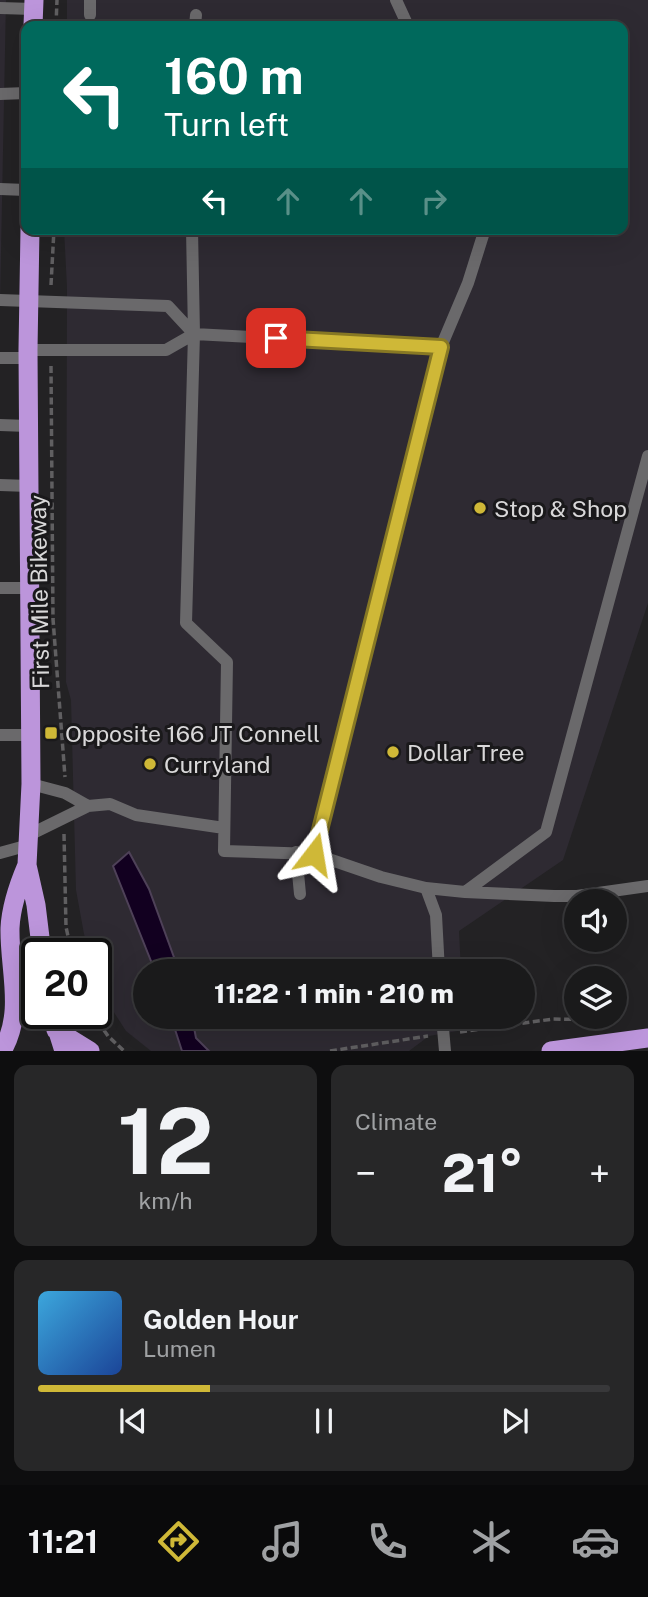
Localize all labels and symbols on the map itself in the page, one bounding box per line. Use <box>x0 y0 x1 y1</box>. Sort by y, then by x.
pin <box>246 308 306 368</box>
street label: First Mile Bikeway <box>24 495 54 689</box>
place label: Stop & Shop <box>494 495 627 522</box>
marker: Stop & Shop <box>472 500 488 516</box>
place label: Opposite 166 JT Connell <box>65 720 320 747</box>
marker: Opposite 166 JT Connell <box>43 725 59 741</box>
place label: Dollar Tree <box>407 739 525 766</box>
marker: Dollar Tree <box>385 744 401 760</box>
place label: Curryland <box>164 751 271 778</box>
marker: Curryland <box>142 756 158 772</box>
position arrow <box>277 817 351 891</box>
speed limit sign: 20 <box>21 938 112 1029</box>

